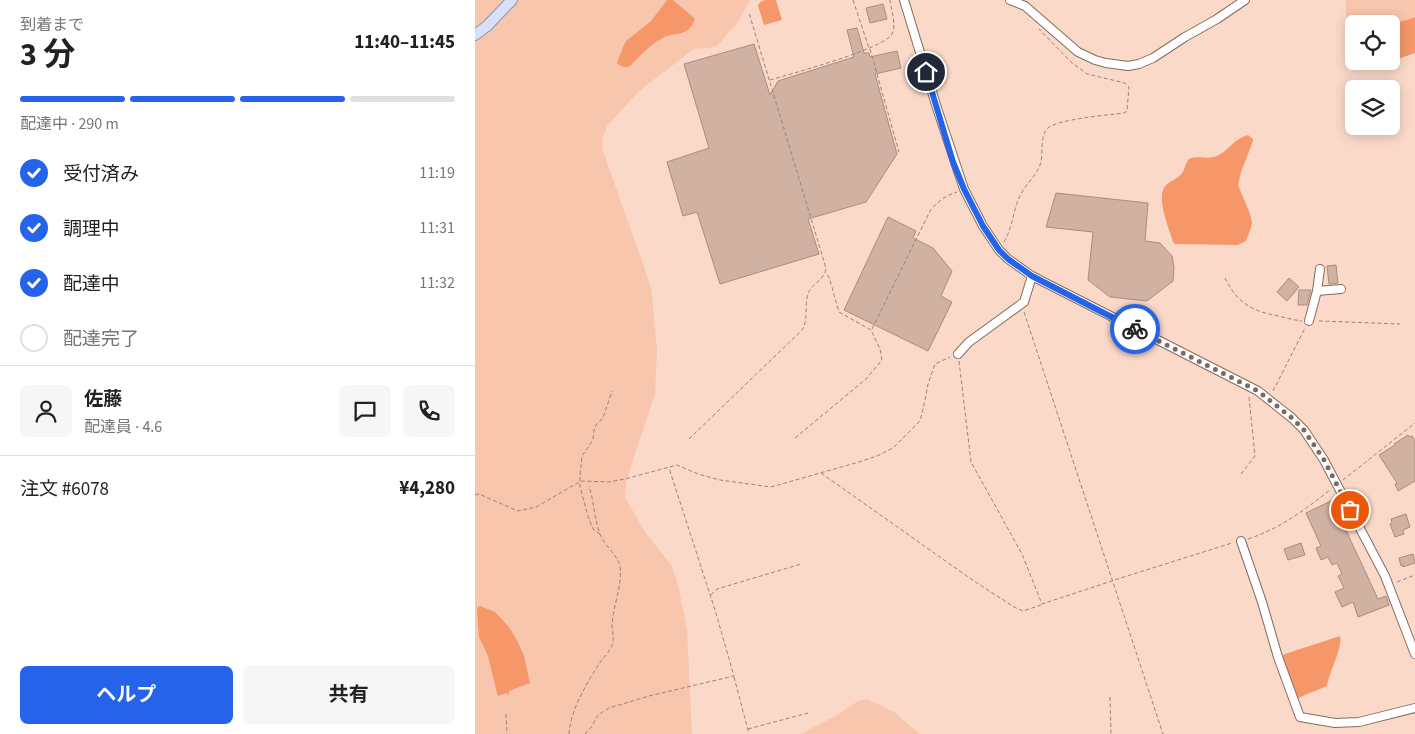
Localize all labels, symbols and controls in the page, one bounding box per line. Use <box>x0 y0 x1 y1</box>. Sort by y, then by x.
text: 到着まで <box>20 14 84 36</box>
map controls <box>1345 15 1400 135</box>
button: locate <box>1345 15 1400 70</box>
text: 11:40–11:45 <box>354 29 455 56</box>
text: 3 分 <box>20 32 75 78</box>
pin <box>905 51 947 93</box>
icon: home <box>912 58 940 86</box>
button: layers <box>1345 80 1400 135</box>
text: 配達中 · 290 m <box>20 113 119 135</box>
icon: check <box>20 159 48 187</box>
text: 受付済み <box>63 161 139 188</box>
text: 11:19 <box>419 162 455 184</box>
icon: check <box>20 214 48 242</box>
text: 調理中 <box>63 216 120 243</box>
text: 11:31 <box>419 217 455 239</box>
icon: check <box>20 269 48 297</box>
text: 配達中 <box>63 271 120 298</box>
text: 11:32 <box>419 272 455 294</box>
courier <box>1110 304 1160 354</box>
icon: bike <box>1121 315 1149 343</box>
text: 配達完了 <box>63 326 139 353</box>
button: person <box>20 385 72 437</box>
button: chat <box>339 385 391 437</box>
button: phone <box>403 385 455 437</box>
text: 佐藤 <box>84 386 122 413</box>
text: 配達員 · 4.6 <box>84 416 162 438</box>
text: ¥4,280 <box>399 475 455 502</box>
text: 注文 #6078 <box>20 476 109 503</box>
pin <box>1329 489 1371 531</box>
icon: bag <box>1336 496 1364 524</box>
button: ヘルプ <box>20 666 233 724</box>
button: 共有 <box>243 666 455 724</box>

